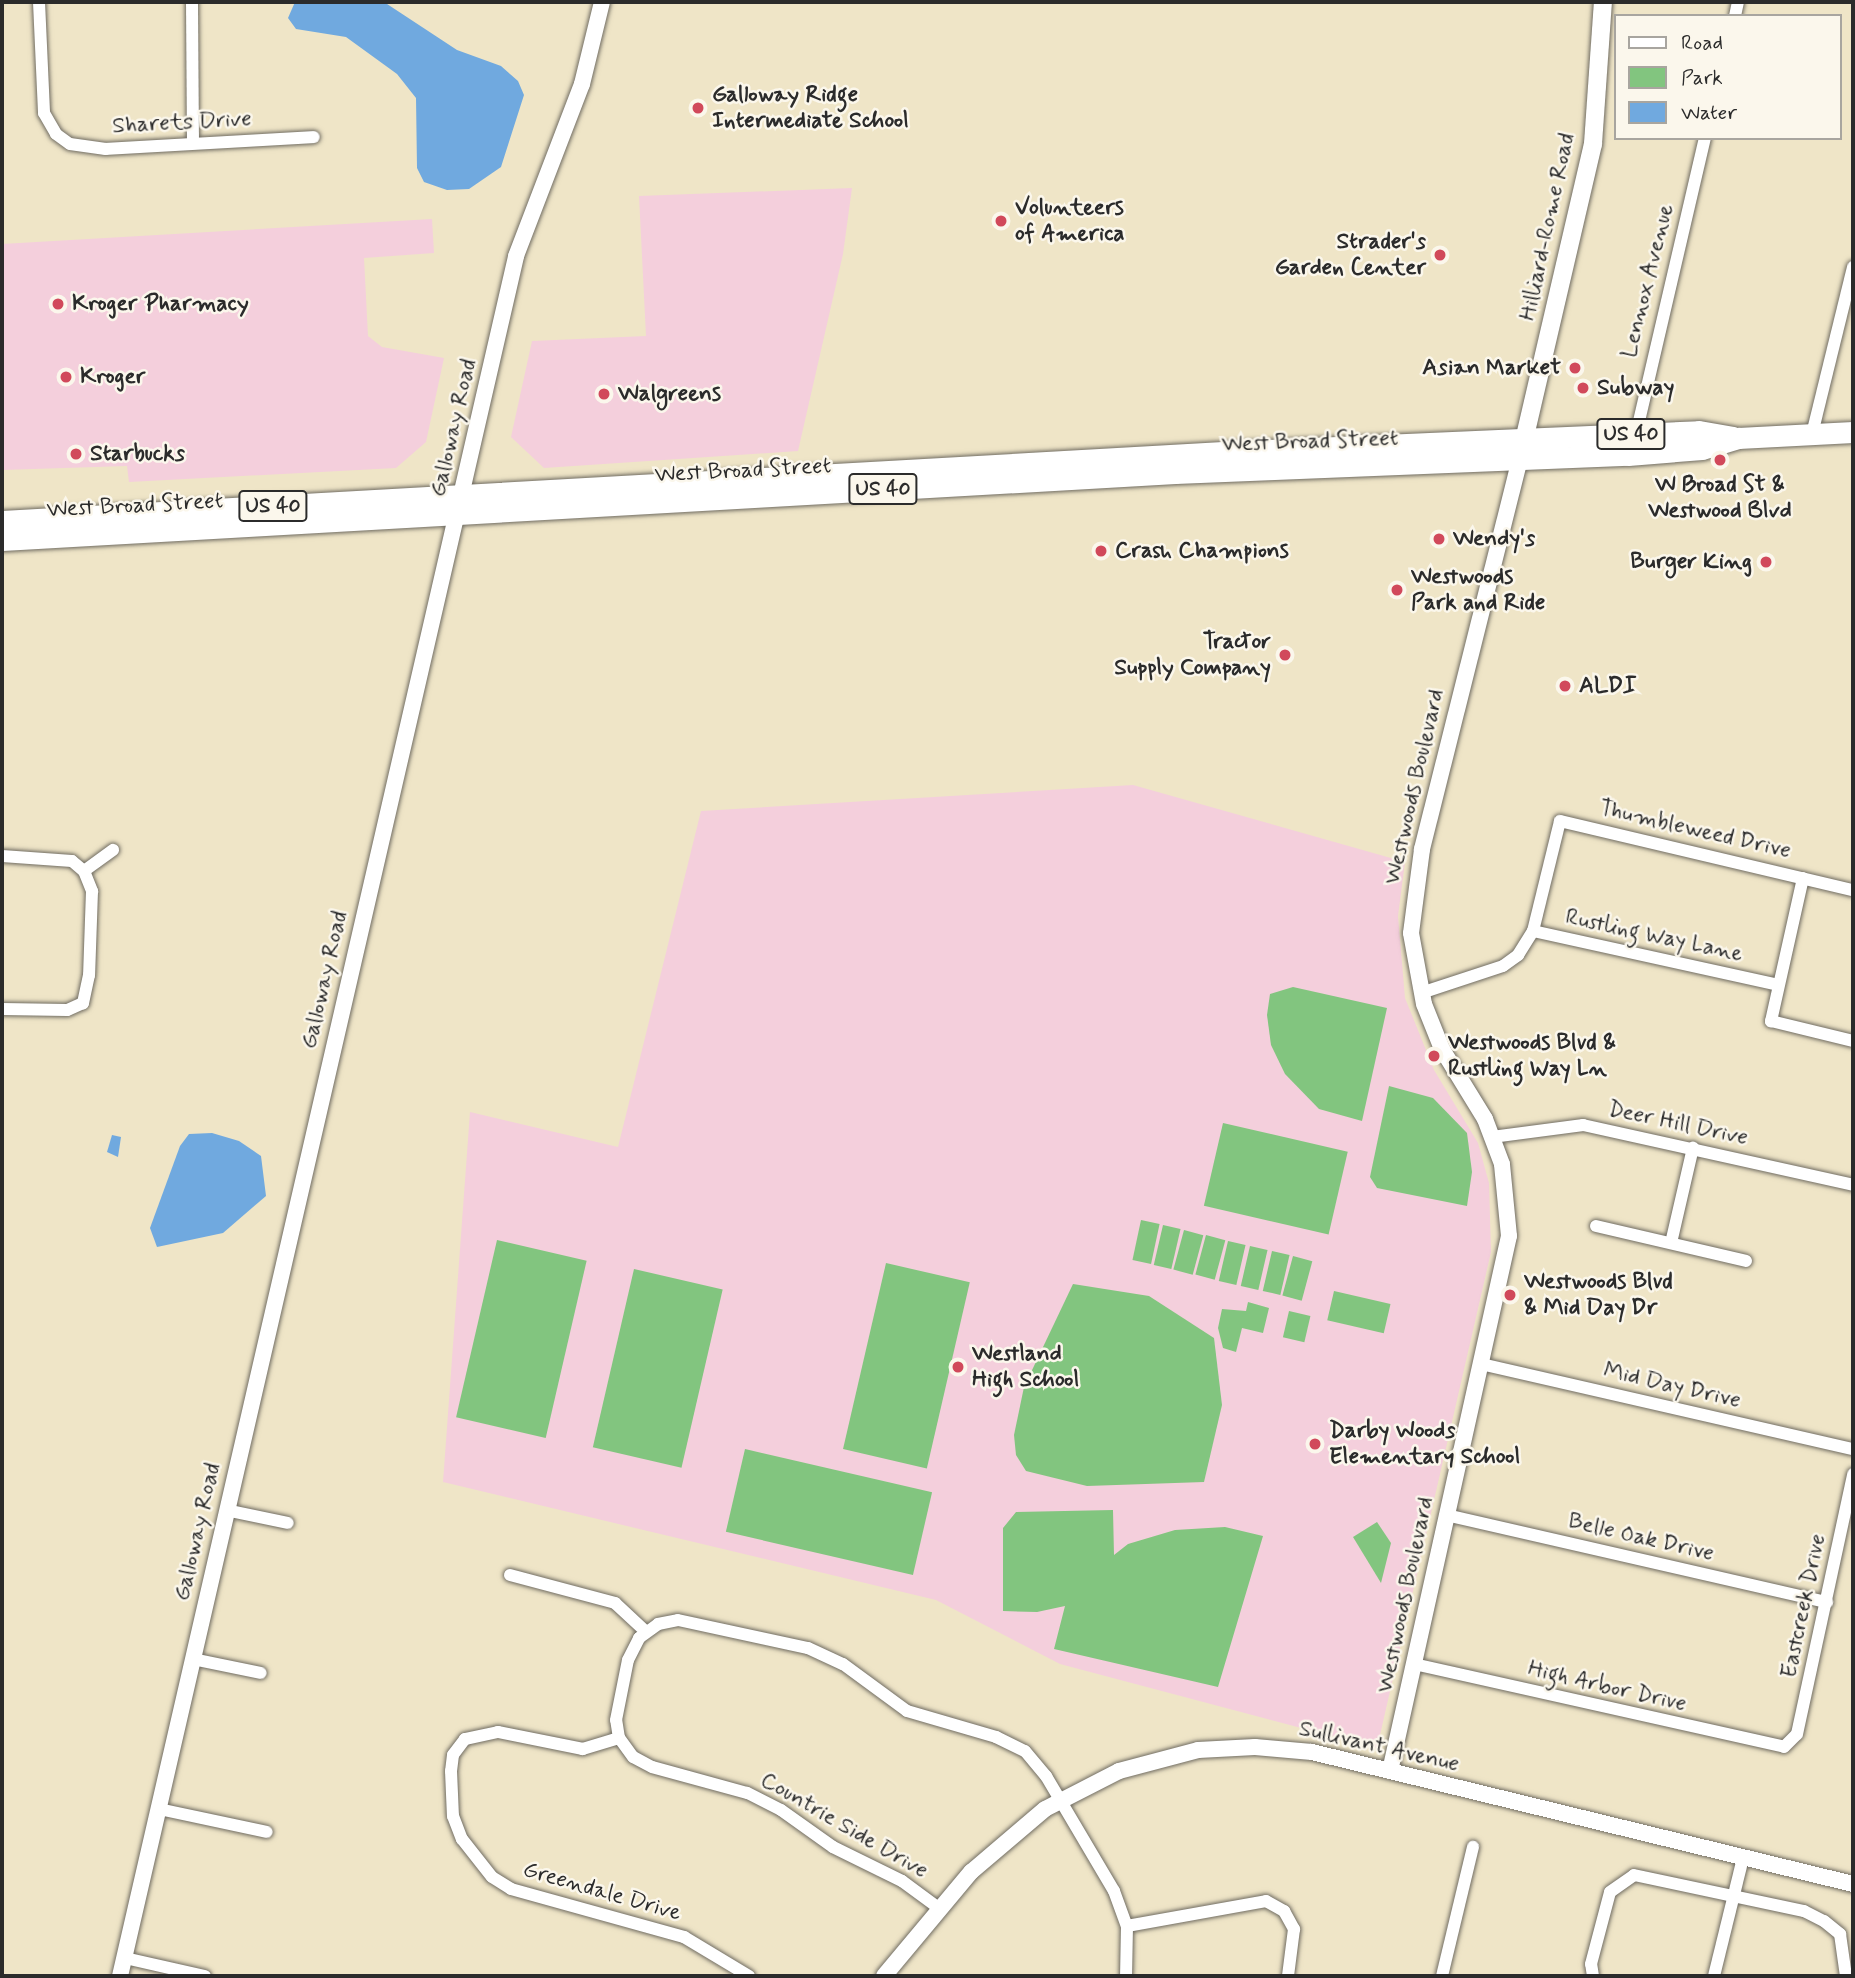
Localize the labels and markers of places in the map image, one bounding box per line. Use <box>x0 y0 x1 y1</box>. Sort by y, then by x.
place label: Galloway Ridge Intermediate School <box>712 81 909 135</box>
marker: Galloway Ridge Intermediate School <box>690 100 706 116</box>
place label: Volunteers of America <box>1015 194 1124 248</box>
marker: Volunteers of America <box>993 213 1009 229</box>
place label: Strader's Garden Center <box>1279 228 1426 282</box>
marker: Strader's Garden Center <box>1432 247 1448 263</box>
place label: Kroger Pharmacy <box>72 290 242 318</box>
marker: Kroger Pharmacy <box>50 296 66 312</box>
place label: Asian Market <box>1420 354 1561 382</box>
marker: Asian Market <box>1567 360 1583 376</box>
place label: Kroger <box>80 363 145 391</box>
marker: Kroger <box>58 369 74 385</box>
place label: Subway <box>1597 374 1674 402</box>
place label: Walgreens <box>618 380 721 408</box>
marker: Subway <box>1575 380 1591 396</box>
marker: Walgreens <box>596 386 612 402</box>
place label: Starbucks <box>90 440 185 468</box>
marker: Starbucks <box>68 446 84 462</box>
marker: W Broad St & Westwood Blvd <box>1712 452 1728 468</box>
place label: W Broad St & Westwood Blvd <box>1650 471 1790 525</box>
place label: Wendy's <box>1453 525 1535 553</box>
marker: Wendy's <box>1431 531 1447 547</box>
place label: Crash Champions <box>1115 537 1289 565</box>
marker: Crash Champions <box>1093 543 1109 559</box>
place label: Burger King <box>1634 548 1752 576</box>
marker: Burger King <box>1758 554 1774 570</box>
place label: Westwoods Park and Ride <box>1411 563 1545 617</box>
marker: Westwoods Park and Ride <box>1389 582 1405 598</box>
place label: Tractor Supply Company <box>1115 628 1271 682</box>
marker: Tractor Supply Company <box>1277 647 1293 663</box>
place label: ALDI <box>1579 672 1636 700</box>
marker: ALDI <box>1557 678 1573 694</box>
place label: Westwoods Blvd & Rustling Way Ln <box>1448 1029 1616 1083</box>
marker: Westwoods Blvd & Rustling Way Ln <box>1426 1048 1442 1064</box>
place label: Westwoods Blvd & Mid Day Dr <box>1524 1268 1673 1322</box>
marker: Westwoods Blvd & Mid Day Dr <box>1502 1287 1518 1303</box>
place label: Westland High School <box>972 1340 1079 1394</box>
marker: Westland High School <box>950 1359 966 1375</box>
place label: Darby Woods Elementary School <box>1329 1417 1520 1471</box>
marker: Darby Woods Elementary School <box>1307 1436 1323 1452</box>

